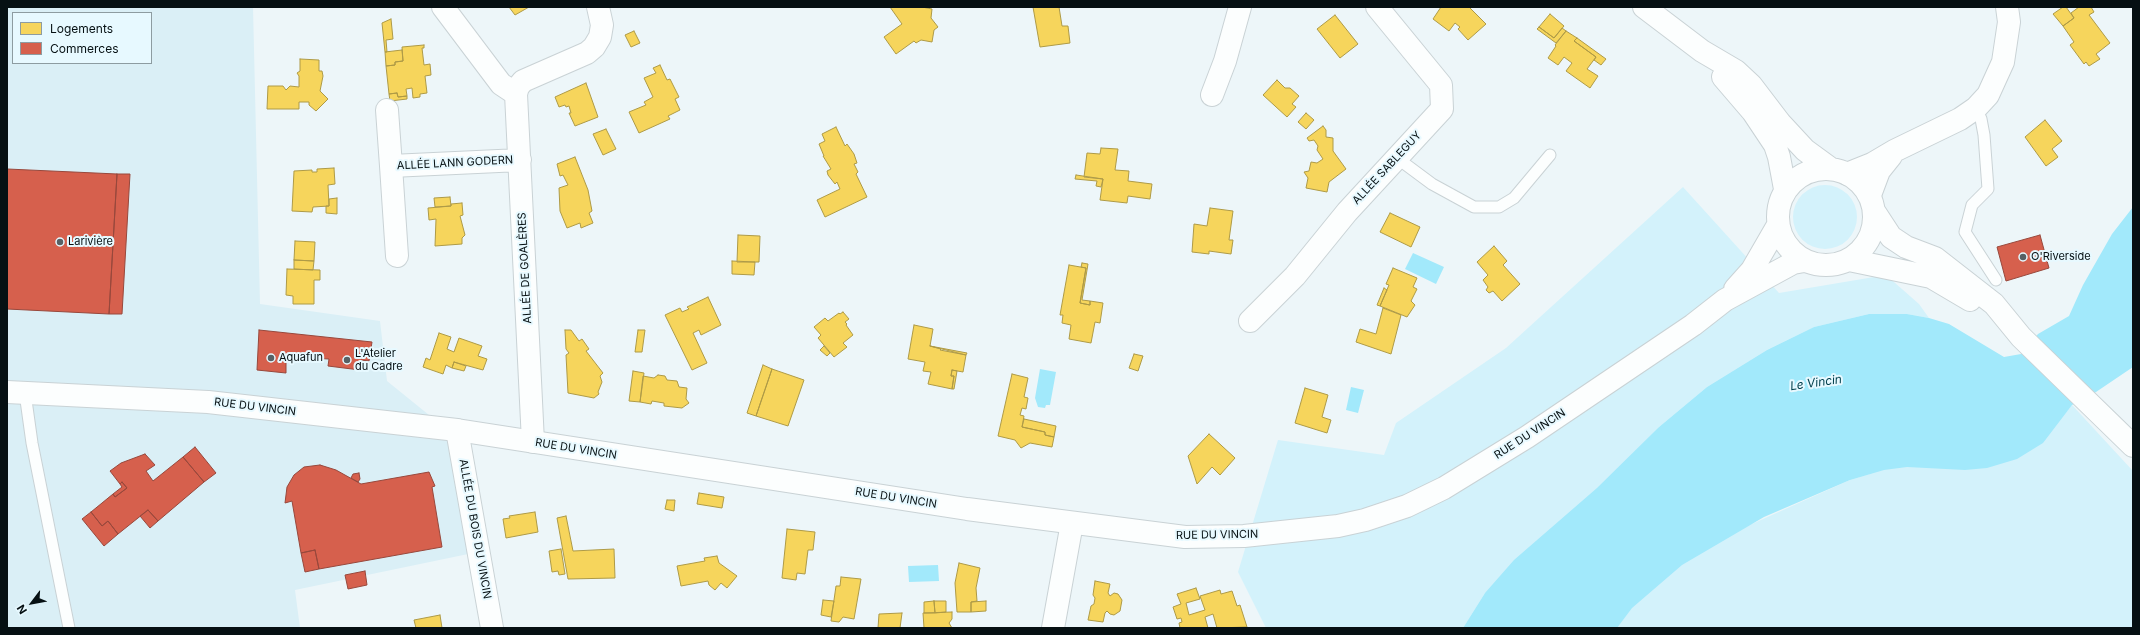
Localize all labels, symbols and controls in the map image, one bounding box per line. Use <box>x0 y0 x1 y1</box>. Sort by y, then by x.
legend <box>12 12 152 64</box>
text: Logements <box>50 21 113 36</box>
text: Commerces <box>50 41 118 56</box>
street label: ALLÉE SABLEGUY <box>1350 129 1424 207</box>
street label: ALLÉE LANN GODERN <box>397 153 513 173</box>
street label: ALLÉE DE GOALÈRES <box>515 212 535 324</box>
place label: Larivière <box>68 235 113 249</box>
marker: Larivière <box>55 237 65 247</box>
place label: O'Riverside <box>2031 250 2091 264</box>
marker: O'Riverside <box>2018 252 2028 262</box>
place label: L'Atelier du Cadre <box>355 347 403 373</box>
place label: Aquafun <box>279 351 323 365</box>
marker: Aquafun <box>266 353 276 363</box>
marker: L'Atelier du Cadre <box>342 355 352 365</box>
water label: Le Vincin <box>1789 372 1843 394</box>
street label: RUE DU VINCIN <box>213 395 297 419</box>
street label: RUE DU VINCIN <box>1492 406 1568 462</box>
street label: RUE DU VINCIN <box>534 436 618 462</box>
street label: ALLÉE DU BOIS DU VINCIN <box>456 458 494 600</box>
street label: RUE DU VINCIN <box>854 485 938 511</box>
street label: RUE DU VINCIN <box>1176 528 1258 542</box>
north arrow <box>12 583 52 623</box>
text: N <box>14 602 30 617</box>

